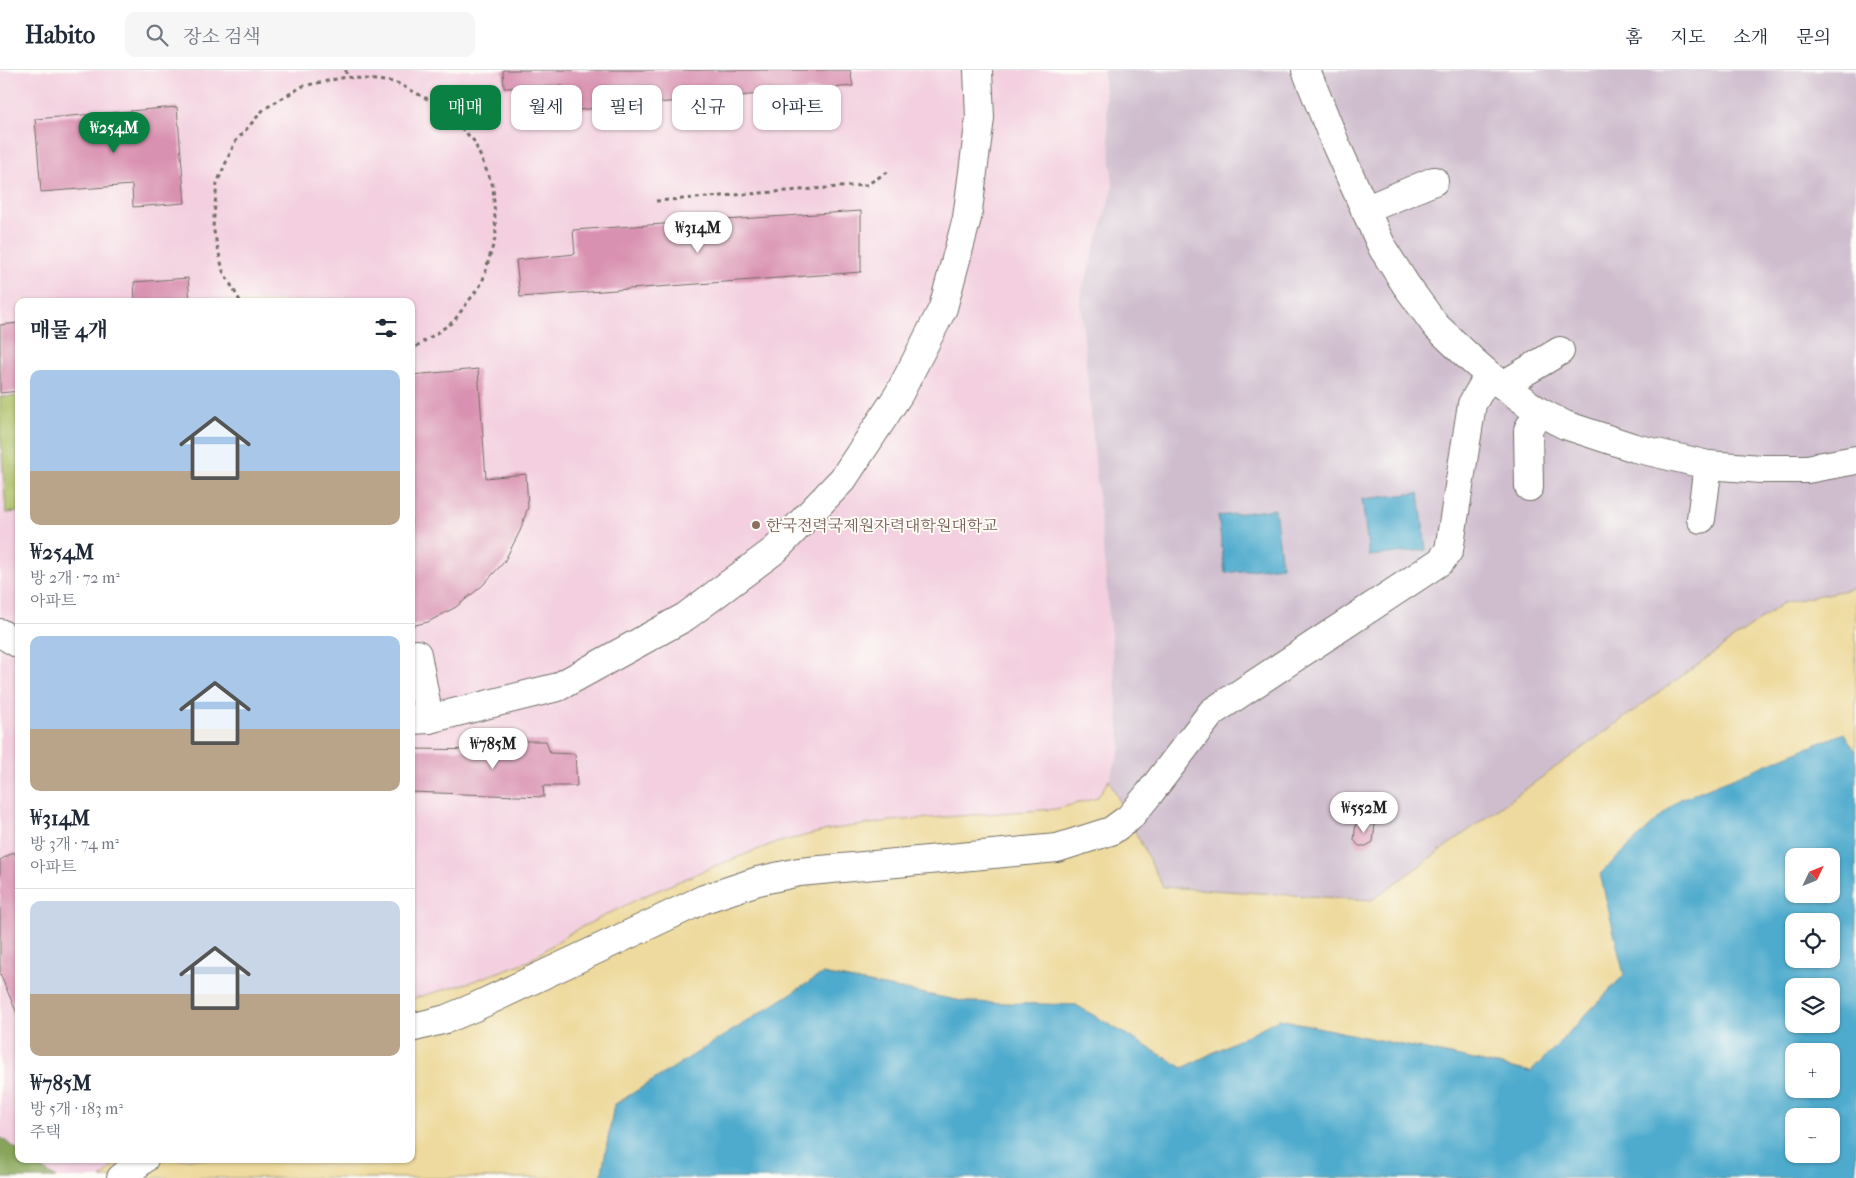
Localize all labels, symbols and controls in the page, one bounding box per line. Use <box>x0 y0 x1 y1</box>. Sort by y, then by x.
search box <box>125 12 475 57</box>
text: Habito <box>25 21 95 49</box>
icon: search <box>143 21 171 49</box>
text: 장소 검색 <box>183 26 261 48</box>
text: 홈 <box>1625 27 1643 48</box>
text: 지도 <box>1671 27 1705 48</box>
text: 소개 <box>1733 27 1768 48</box>
text: 문의 <box>1796 27 1831 48</box>
chip: 매매 <box>430 85 501 130</box>
chip: 월세 <box>511 85 582 130</box>
chip: 필터 <box>592 85 662 130</box>
chip: 신규 <box>672 85 743 130</box>
chip: 아파트 <box>753 85 841 130</box>
pin: ₩254M <box>79 112 149 154</box>
text: ₩254M <box>90 118 138 137</box>
pin: ₩314M <box>663 212 733 254</box>
text: ₩314M <box>675 218 721 237</box>
icon: filters <box>372 314 400 342</box>
text: 매물 4개 <box>30 318 108 342</box>
icon: home <box>170 403 260 493</box>
place label: 한국전력국제원자력대학원대학교 <box>766 516 998 535</box>
marker: 한국전력국제원자력대학원대학교 <box>750 519 762 531</box>
text: ₩254M <box>30 540 94 564</box>
text: 방 2개 · 72 m² <box>30 568 120 587</box>
text: 아파트 <box>30 591 76 610</box>
icon: home <box>170 668 260 758</box>
pin: ₩785M <box>458 728 528 770</box>
text: ₩785M <box>470 734 516 753</box>
pin: ₩552M <box>1329 792 1399 834</box>
text: ₩552M <box>1341 798 1387 817</box>
text: ₩314M <box>30 806 90 830</box>
text: 방 3개 · 74 m² <box>30 834 119 853</box>
north arrow <box>1785 848 1840 902</box>
map controls <box>1785 848 1840 1163</box>
text: 아파트 <box>30 857 76 876</box>
button: locate <box>1785 913 1840 968</box>
icon: home <box>170 933 260 1023</box>
button: layers <box>1785 978 1840 1033</box>
button: + <box>1785 1043 1840 1098</box>
text: ₩785M <box>30 1071 91 1095</box>
text: 방 5개 · 183 m² <box>30 1099 123 1118</box>
button: − <box>1785 1108 1840 1163</box>
text: 주택 <box>30 1122 61 1141</box>

